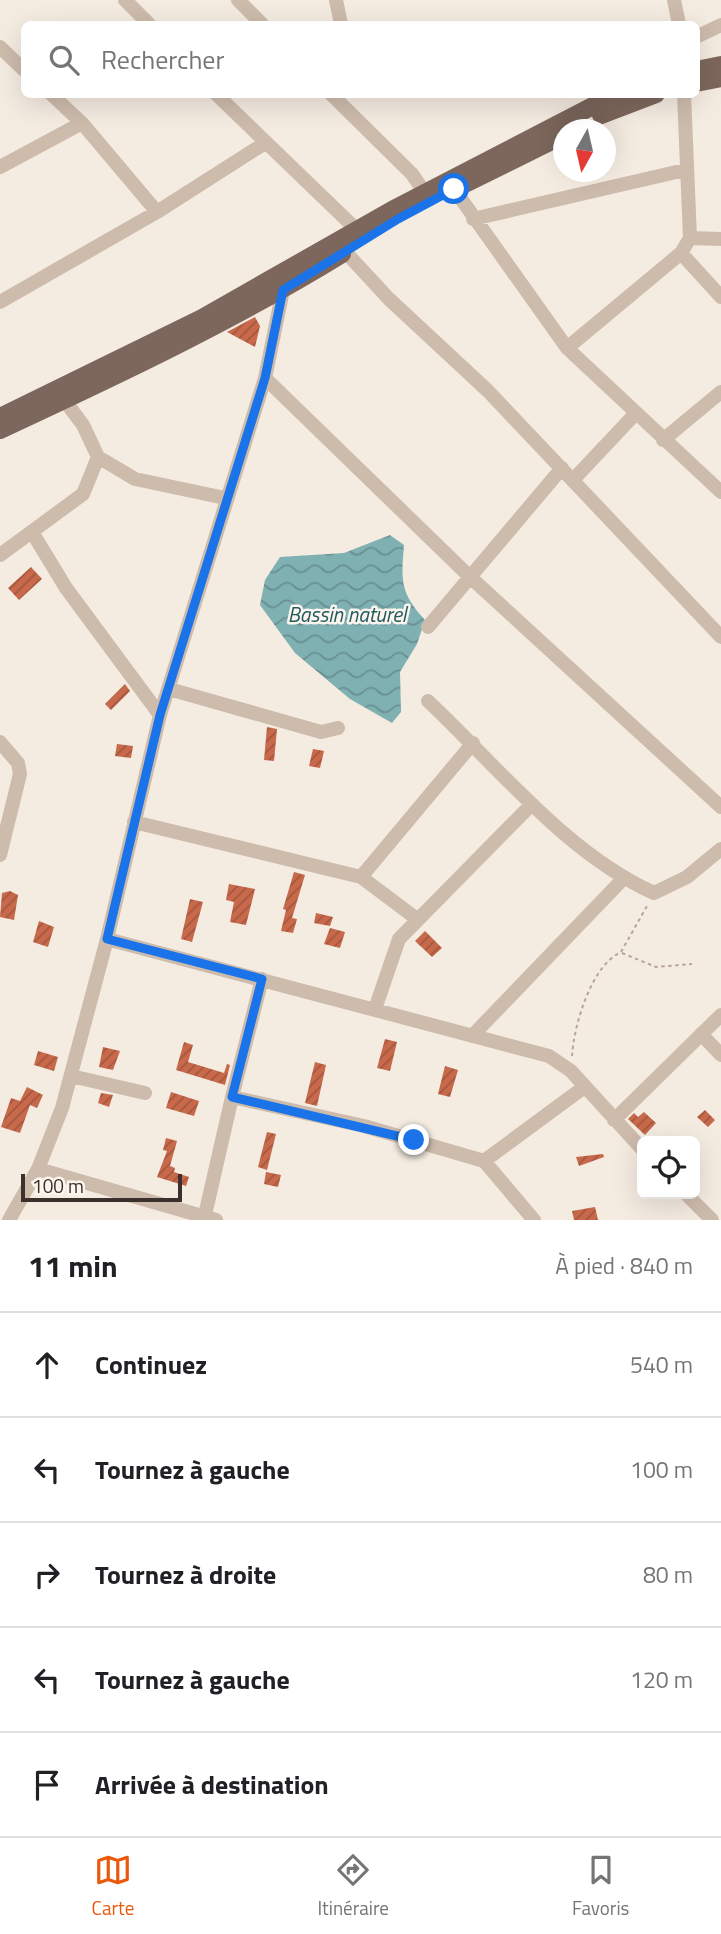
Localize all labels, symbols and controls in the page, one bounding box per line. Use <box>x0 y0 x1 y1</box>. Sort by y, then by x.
search box <box>21 21 700 98</box>
text: Rechercher <box>101 40 225 79</box>
icon: search <box>45 41 83 79</box>
north arrow <box>553 119 616 182</box>
route start <box>438 173 469 204</box>
water label: Bassin naturel <box>288 598 409 630</box>
route end <box>398 1124 429 1155</box>
map controls <box>637 1136 700 1199</box>
button: locate <box>637 1136 700 1199</box>
scale bar <box>21 1171 182 1203</box>
text: 100 m <box>32 1171 84 1200</box>
text: 11 min <box>28 1243 118 1289</box>
text: À pied · 840 m <box>555 1248 693 1283</box>
text: Continuez <box>95 1345 207 1384</box>
icon: ahead <box>28 1346 66 1384</box>
text: 540 m <box>630 1347 693 1382</box>
text: Tournez à gauche <box>95 1450 290 1489</box>
icon: left <box>28 1451 66 1489</box>
text: 100 m <box>630 1452 693 1487</box>
text: Tournez à droite <box>95 1555 276 1594</box>
icon: right <box>28 1556 66 1594</box>
text: 80 m <box>643 1557 693 1592</box>
text: Tournez à gauche <box>95 1660 290 1699</box>
icon: left <box>28 1661 66 1699</box>
text: 120 m <box>630 1662 693 1697</box>
text: Arrivée à destination <box>95 1765 329 1804</box>
icon: arrive <box>28 1766 66 1804</box>
tab: Carte <box>92 1851 134 1922</box>
tab: Itinéraire <box>317 1851 389 1922</box>
tab: Favoris <box>572 1851 629 1922</box>

